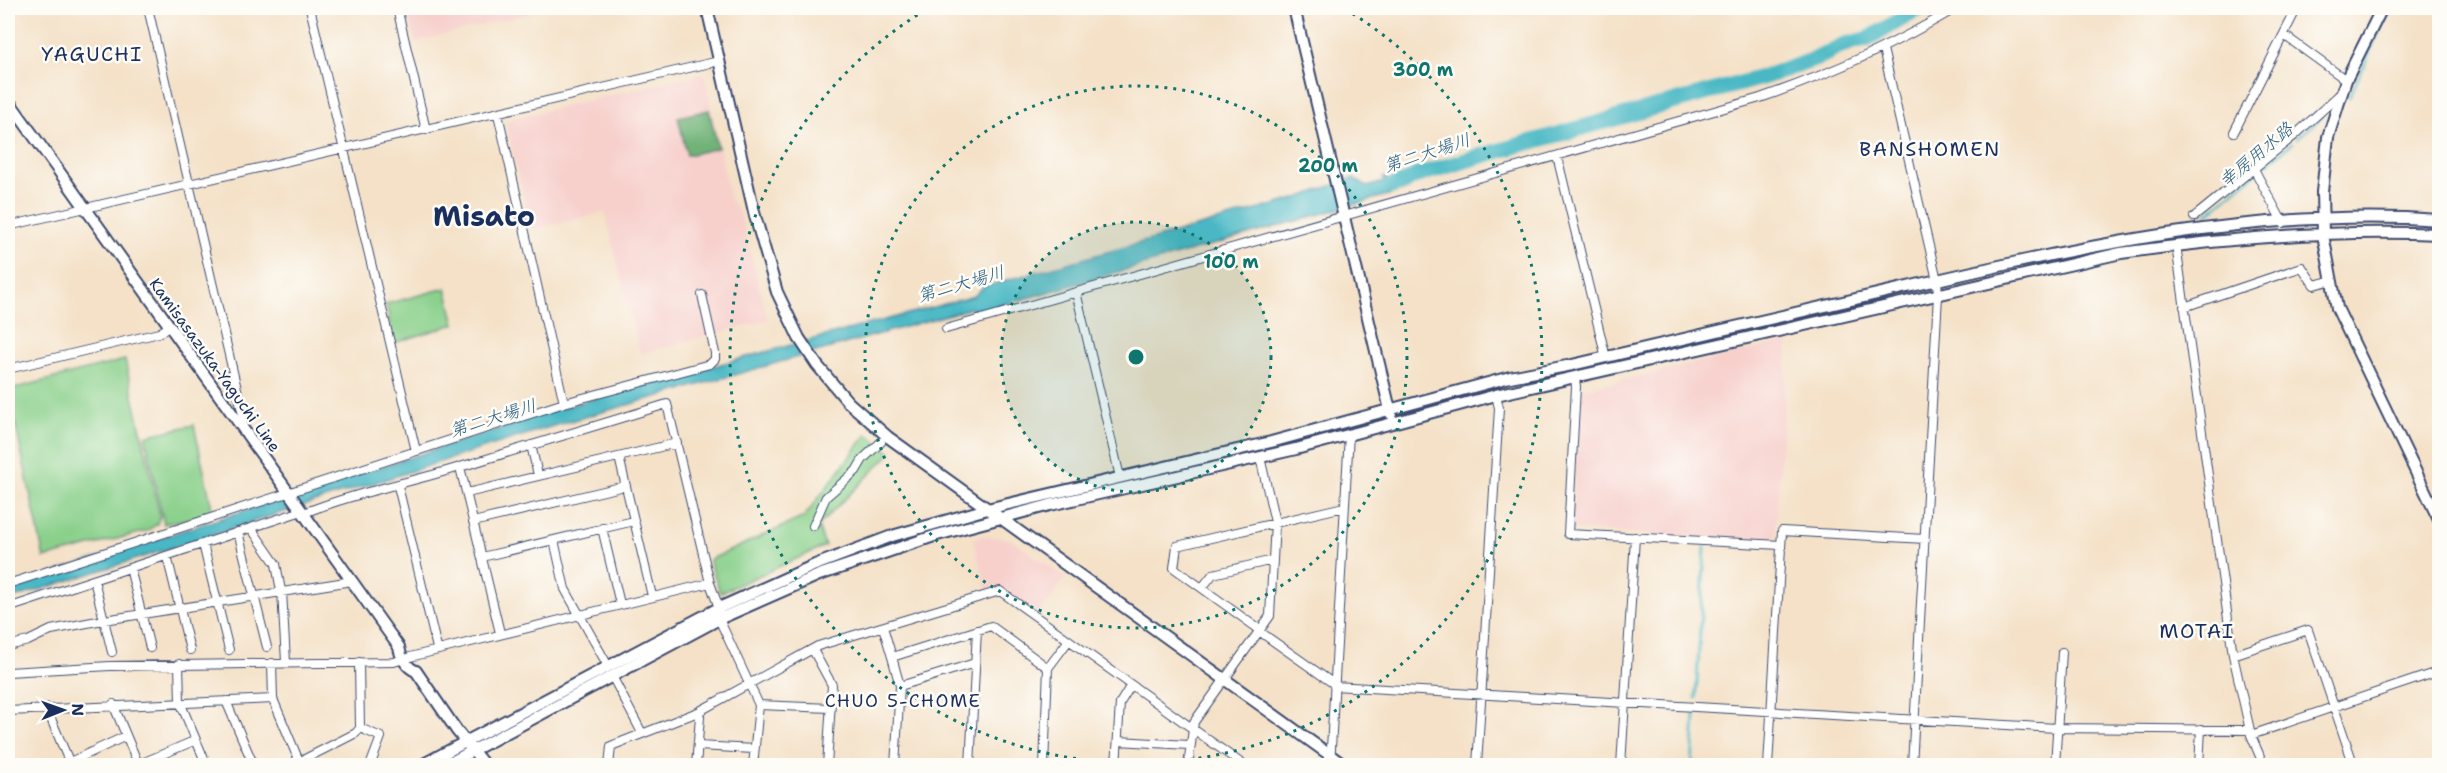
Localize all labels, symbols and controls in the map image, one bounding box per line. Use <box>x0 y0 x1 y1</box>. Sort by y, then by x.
district label: YAGUCHI <box>41 41 143 67</box>
text: 300 m <box>1393 58 1454 82</box>
water label: 幸房用水路 <box>2214 116 2299 193</box>
water label: 第二大場川 <box>1380 128 1474 178</box>
district label: BANSHOMEN <box>1859 136 2001 162</box>
text: 200 m <box>1298 154 1359 178</box>
district label: Misato <box>433 197 535 235</box>
text: 100 m <box>1203 250 1259 274</box>
water label: 第二大場川 <box>914 260 1008 308</box>
street label: Kamisasazuka-Yaguchi Line <box>145 274 285 456</box>
centre of rings <box>1126 347 1146 367</box>
water label: 第二大場川 <box>446 393 540 443</box>
district label: MOTAI <box>2159 618 2235 644</box>
north arrow <box>33 680 93 740</box>
district label: CHUO 5-CHOME <box>825 689 981 713</box>
text: N <box>67 703 88 716</box>

